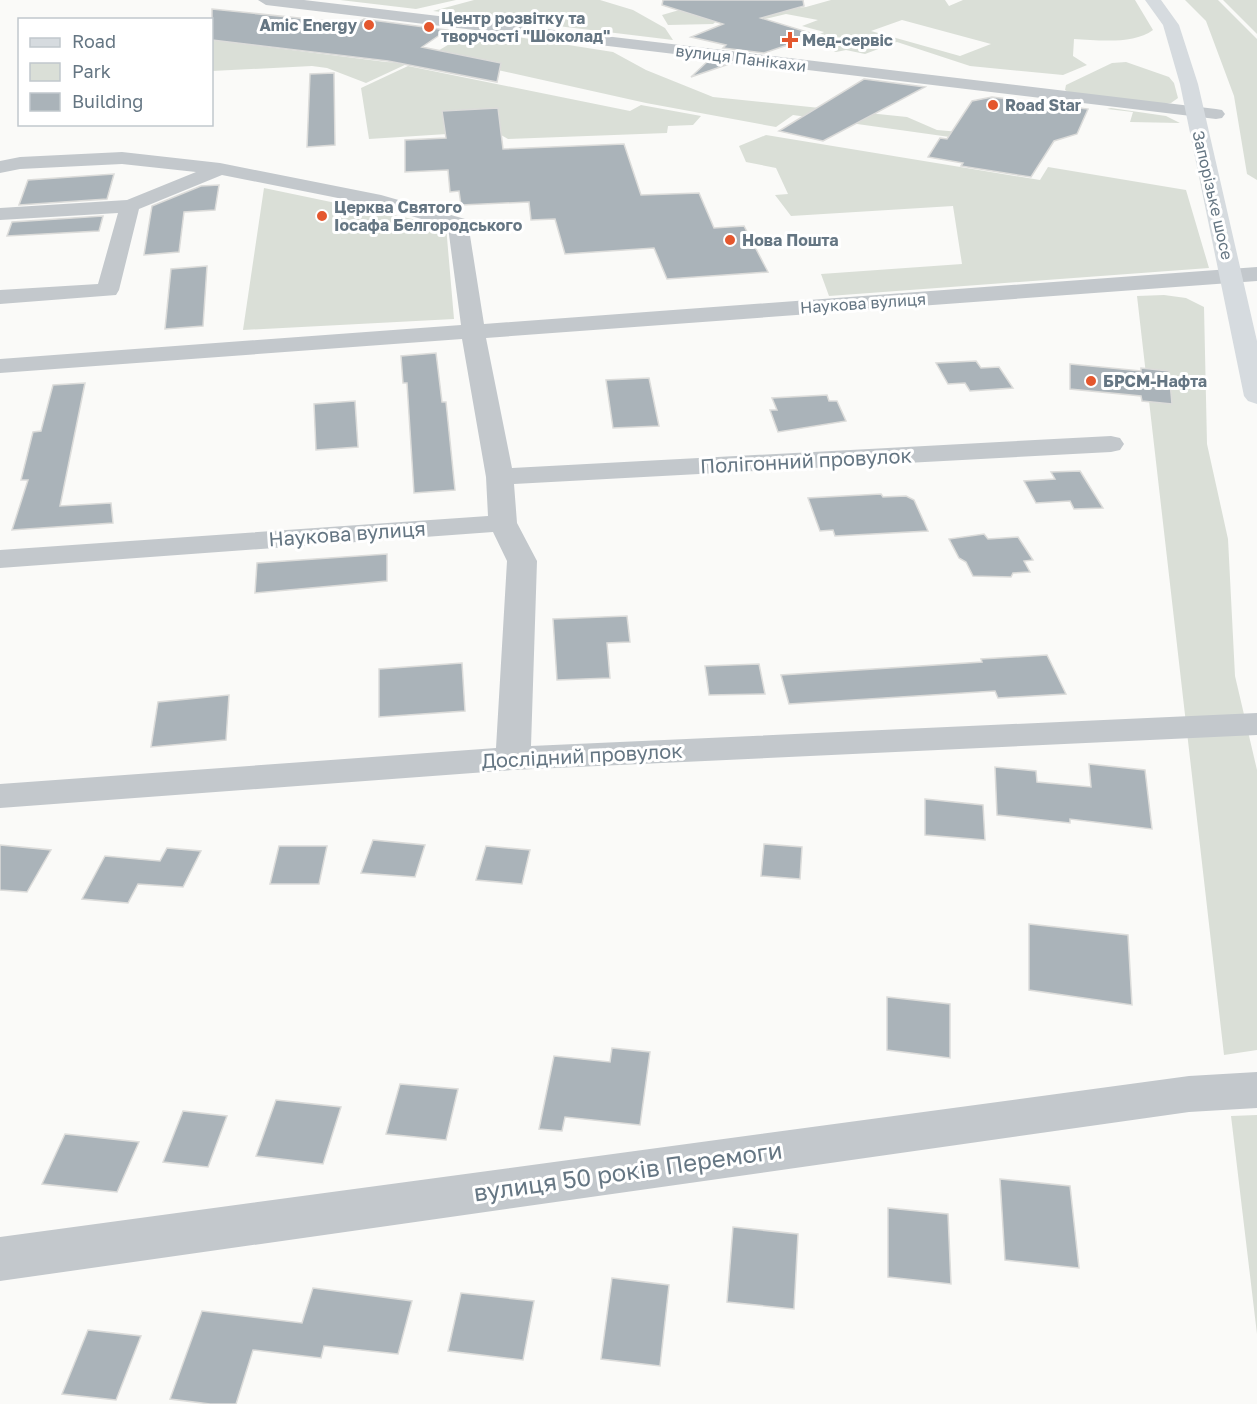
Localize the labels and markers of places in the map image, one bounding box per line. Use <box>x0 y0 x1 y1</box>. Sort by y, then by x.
place label: Центр розвітку та творчості "Шоколад" <box>441 8 610 46</box>
place label: Amic Energy <box>260 15 357 35</box>
marker: Amic Energy <box>362 18 376 32</box>
marker: Центр розвітку та творчості "Шоколад" <box>422 20 436 34</box>
place label: Мед-сервіс <box>802 30 893 50</box>
marker: Мед-сервіс <box>783 33 797 47</box>
place label: Road Star <box>1005 95 1081 115</box>
marker: Road Star <box>986 98 1000 112</box>
place label: Церква Святого Іосафа Белгородського <box>334 197 523 235</box>
marker: Церква Святого Іосафа Белгородського <box>315 209 329 223</box>
place label: Нова Пошта <box>742 230 839 250</box>
marker: Нова Пошта <box>723 233 737 247</box>
place label: БРСМ-Нафта <box>1103 371 1207 391</box>
marker: БРСМ-Нафта <box>1084 374 1098 388</box>

